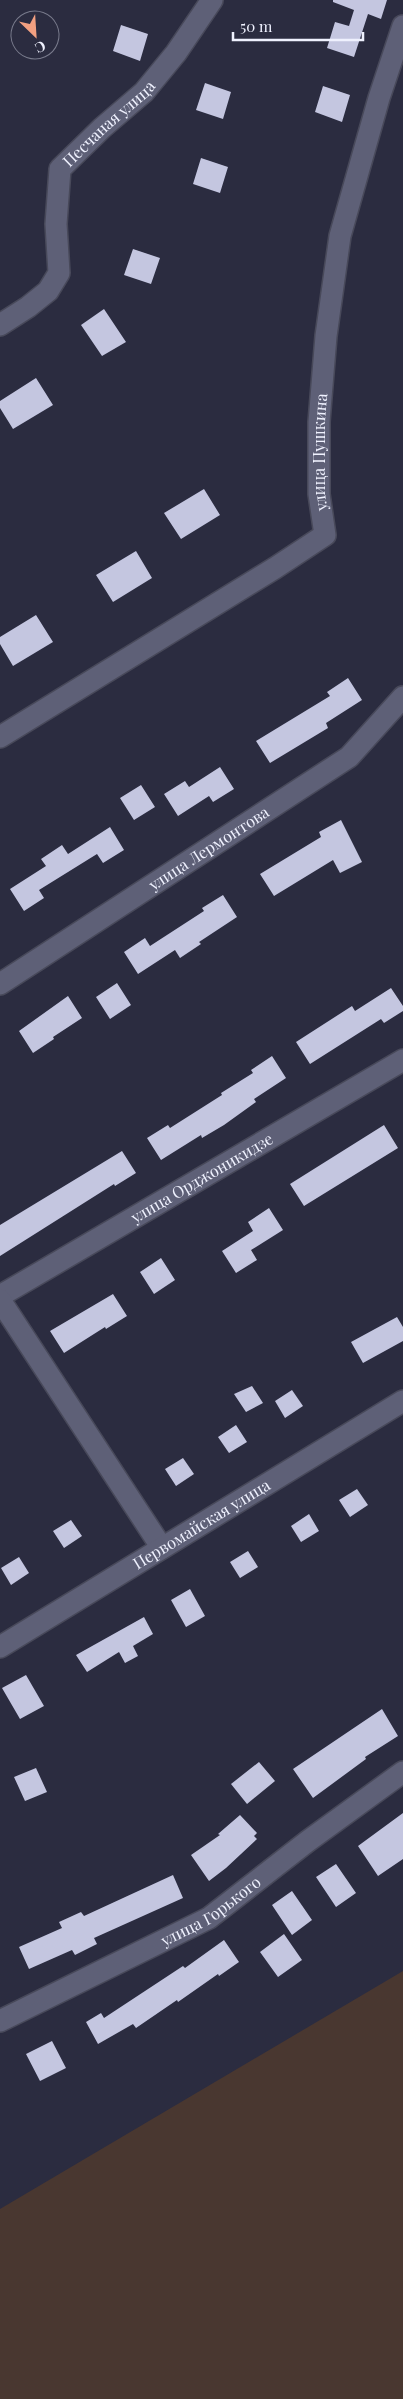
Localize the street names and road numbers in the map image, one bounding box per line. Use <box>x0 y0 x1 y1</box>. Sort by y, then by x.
street label: Песчаная улица <box>58 76 159 171</box>
street label: улица Пушкина <box>308 392 331 513</box>
street label: улица Лермонтова <box>143 801 273 895</box>
street label: улица Орджоникидзе <box>126 1127 277 1228</box>
street label: Первомайская улица <box>129 1474 274 1573</box>
street label: улица Горького <box>156 1871 265 1951</box>

